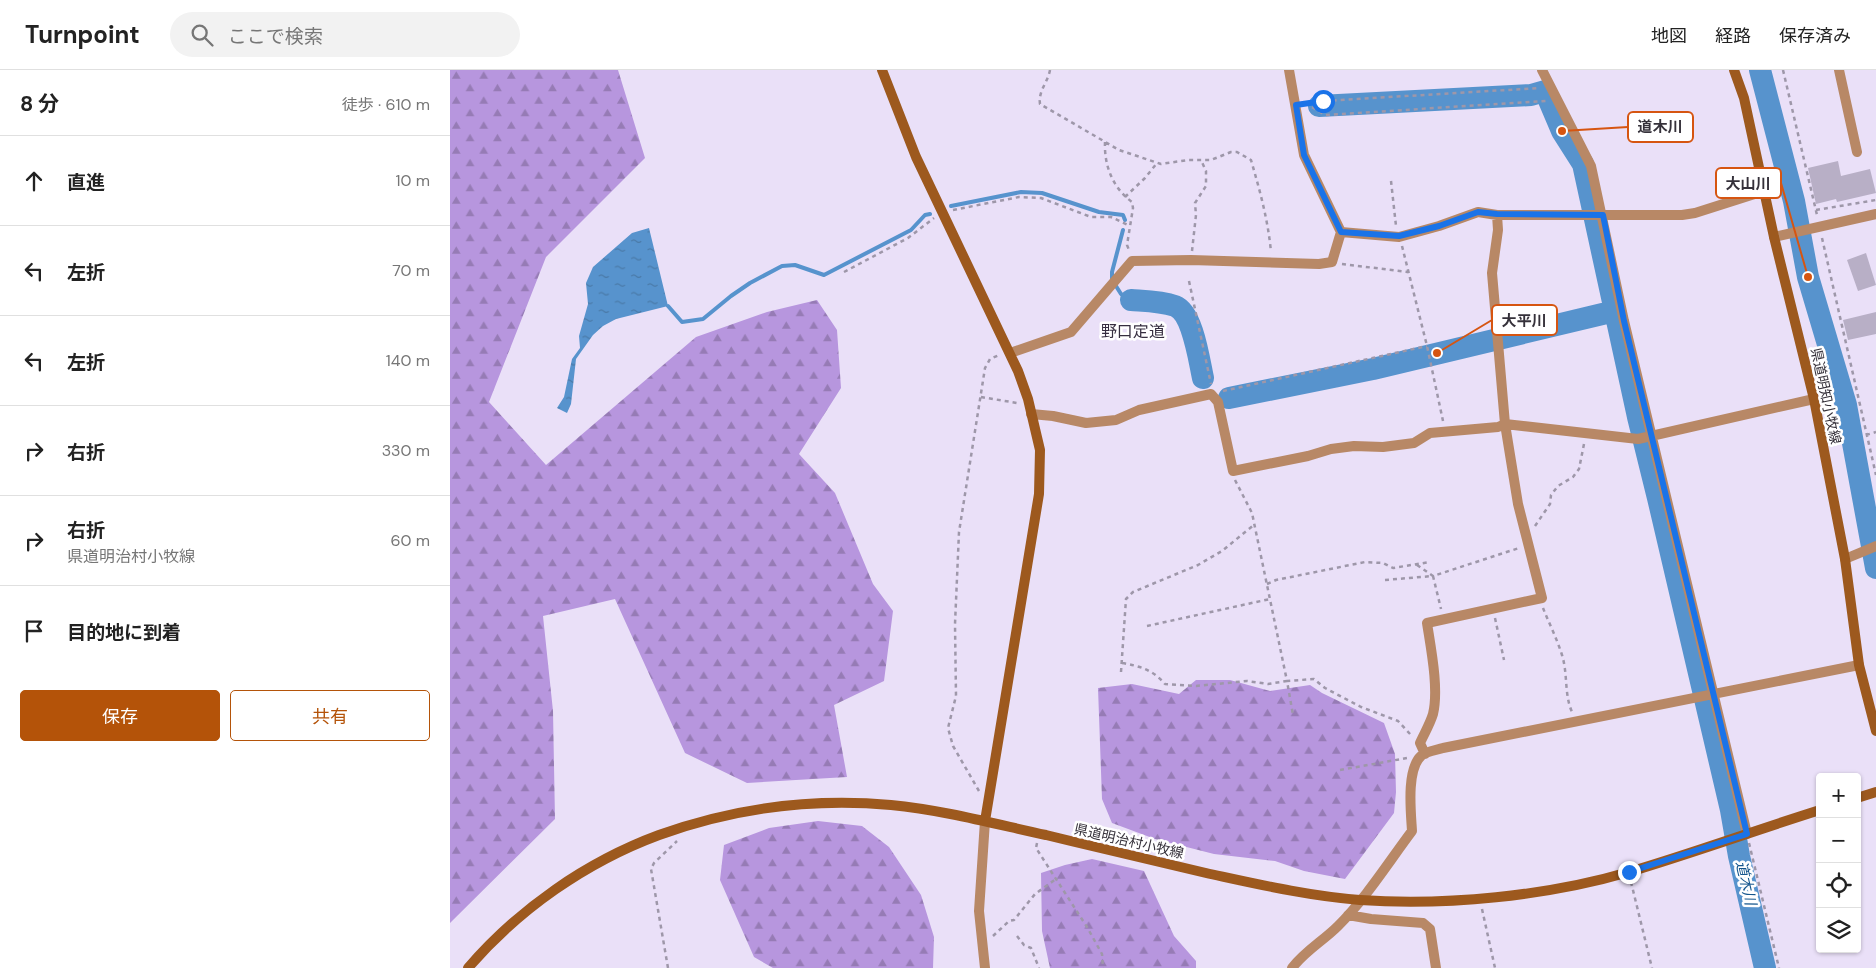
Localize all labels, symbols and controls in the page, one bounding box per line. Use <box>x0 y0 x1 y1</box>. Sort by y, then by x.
search box <box>170 12 520 57</box>
text: Turnpoint <box>25 19 140 50</box>
icon: search <box>188 21 216 49</box>
text: ここで検索 <box>228 24 323 49</box>
text: 地図 <box>1651 24 1687 48</box>
text: 経路 <box>1715 24 1751 48</box>
text: 保存済み <box>1779 24 1851 48</box>
text: 8 分 <box>20 90 59 118</box>
route start <box>1312 90 1335 113</box>
text: 徒歩 · 610 m <box>342 94 430 115</box>
callout: 道木川 <box>1628 112 1693 142</box>
text: 道木川 <box>1637 117 1683 137</box>
icon: ahead <box>20 167 48 195</box>
callout: 大山川 <box>1716 168 1781 198</box>
text: 直進 <box>67 170 105 195</box>
text: 10 m <box>396 170 430 191</box>
text: 大山川 <box>1725 174 1771 194</box>
icon: left <box>20 257 48 285</box>
text: 左折 <box>67 260 105 285</box>
text: 70 m <box>392 260 430 281</box>
callout: 大平川 <box>1492 305 1557 335</box>
text: 大平川 <box>1501 311 1547 331</box>
district label: 野口定道 <box>1101 321 1165 342</box>
street label: 県道明知小牧線 <box>1807 346 1845 446</box>
icon: left <box>20 347 48 375</box>
text: 左折 <box>67 350 105 375</box>
text: 140 m <box>386 350 430 371</box>
icon: right <box>20 437 48 465</box>
text: 右折 <box>67 440 105 465</box>
text: 330 m <box>382 440 430 461</box>
text: 右折 <box>67 518 105 543</box>
icon: right <box>20 527 48 555</box>
text: 60 m <box>390 530 430 551</box>
text: 県道明治村小牧線 <box>67 546 195 567</box>
icon: arrive <box>20 617 48 645</box>
text: 目的地に到着 <box>67 620 181 645</box>
button: 保存 <box>20 690 220 741</box>
button: 共有 <box>230 690 430 741</box>
map controls <box>1816 773 1861 953</box>
button: + <box>1816 773 1861 818</box>
button: − <box>1816 818 1861 863</box>
street label: 県道明治村小牧線 <box>1072 820 1186 862</box>
water label: 道木川 <box>1731 859 1761 909</box>
route end <box>1618 861 1641 884</box>
button: locate <box>1816 863 1861 908</box>
button: layers <box>1816 908 1861 953</box>

